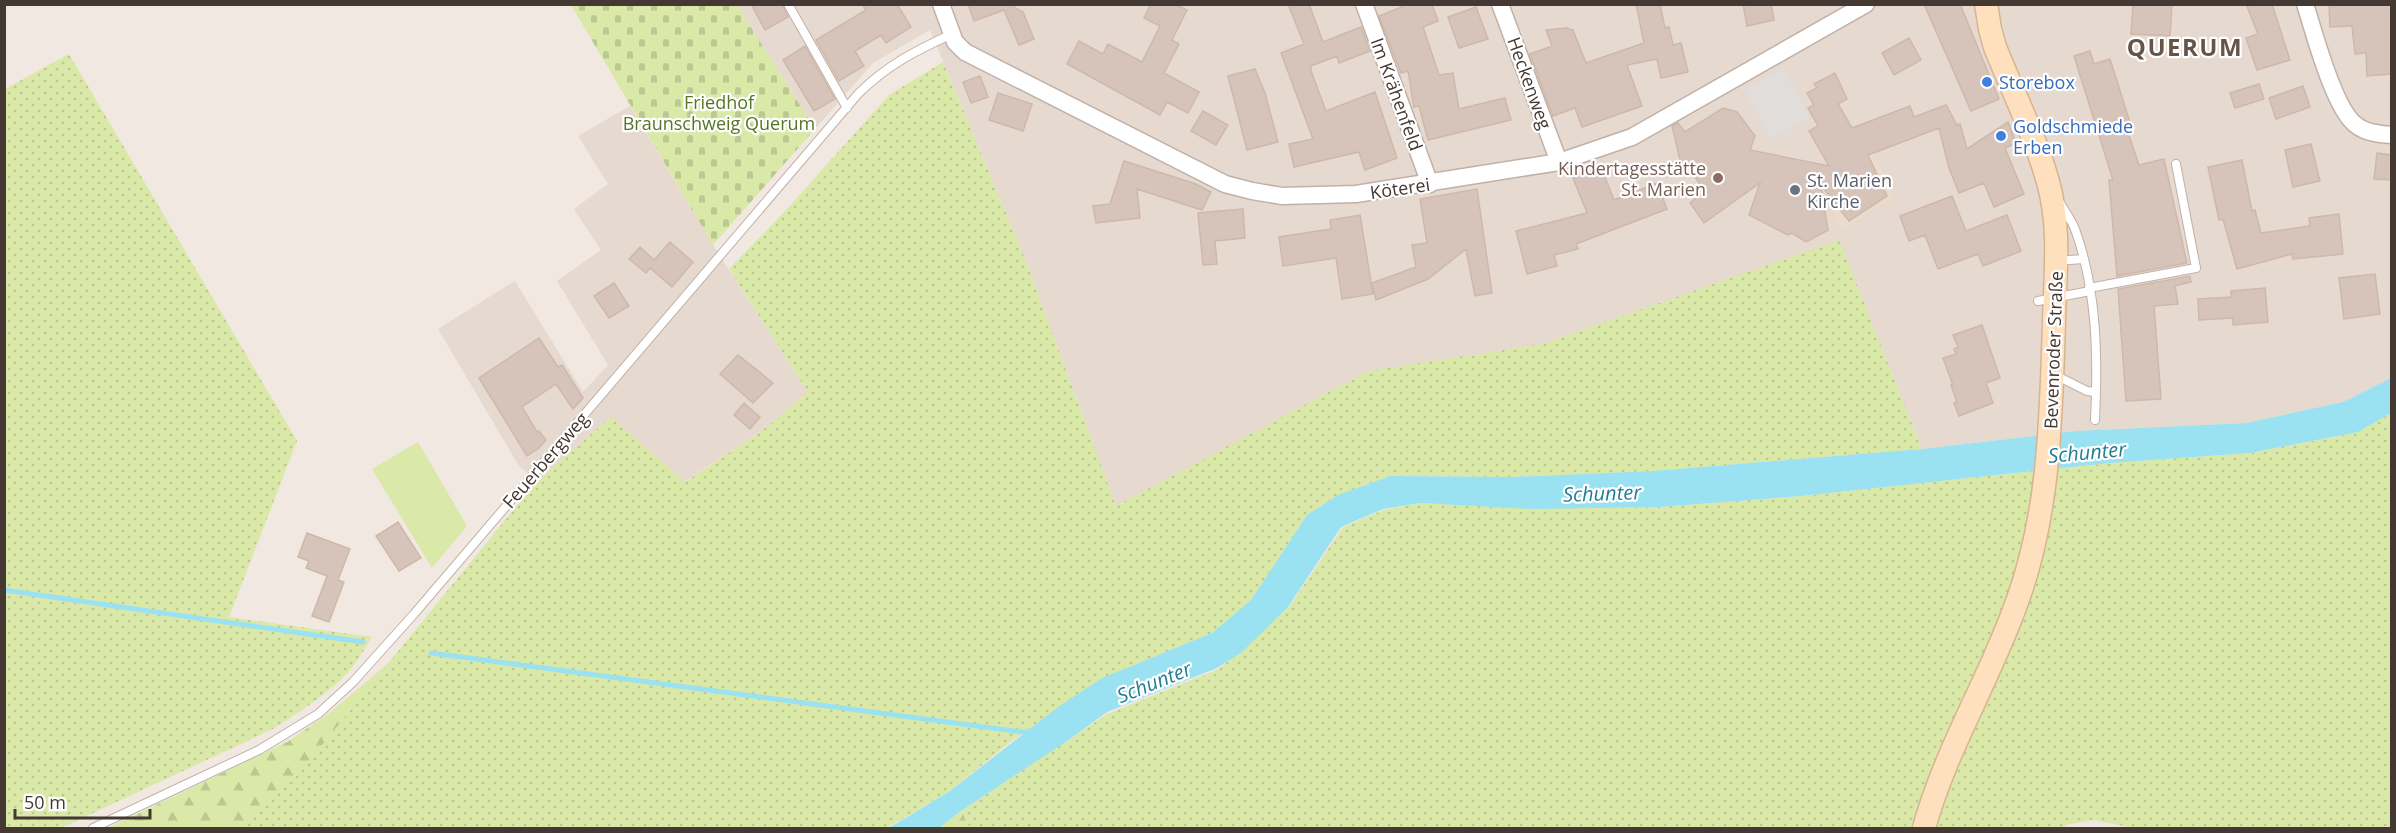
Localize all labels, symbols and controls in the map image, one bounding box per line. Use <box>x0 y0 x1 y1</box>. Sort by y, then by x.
district label: QUERUM <box>2127 30 2243 63</box>
street label: Im Krähenfeld <box>1365 34 1429 154</box>
street label: Heckenweg <box>1502 34 1558 133</box>
place label: Storebox <box>1999 70 2075 94</box>
marker: Storebox <box>1980 75 1994 89</box>
park label: Friedhof Braunschweig Querum <box>623 90 815 135</box>
place label: Goldschmiede Erben <box>2013 114 2133 159</box>
marker: Goldschmiede Erben <box>1994 129 2008 143</box>
place label: Kindertagesstätte St. Marien <box>1558 156 1706 201</box>
place label: St. Marien Kirche <box>1807 168 1892 213</box>
marker: Kindertagesstätte St. Marien <box>1711 171 1725 185</box>
street label: Köterei <box>1368 172 1432 204</box>
marker: St. Marien Kirche <box>1788 183 1802 197</box>
street label: Bevenroder Straße <box>2038 271 2068 429</box>
street label: Feuerbergweg <box>497 407 594 513</box>
water label: Schunter <box>2047 435 2128 469</box>
water label: Schunter <box>1562 478 1643 508</box>
water label: Schunter <box>1113 654 1196 709</box>
scale bar <box>15 782 150 820</box>
text: 50 m <box>24 790 66 814</box>

